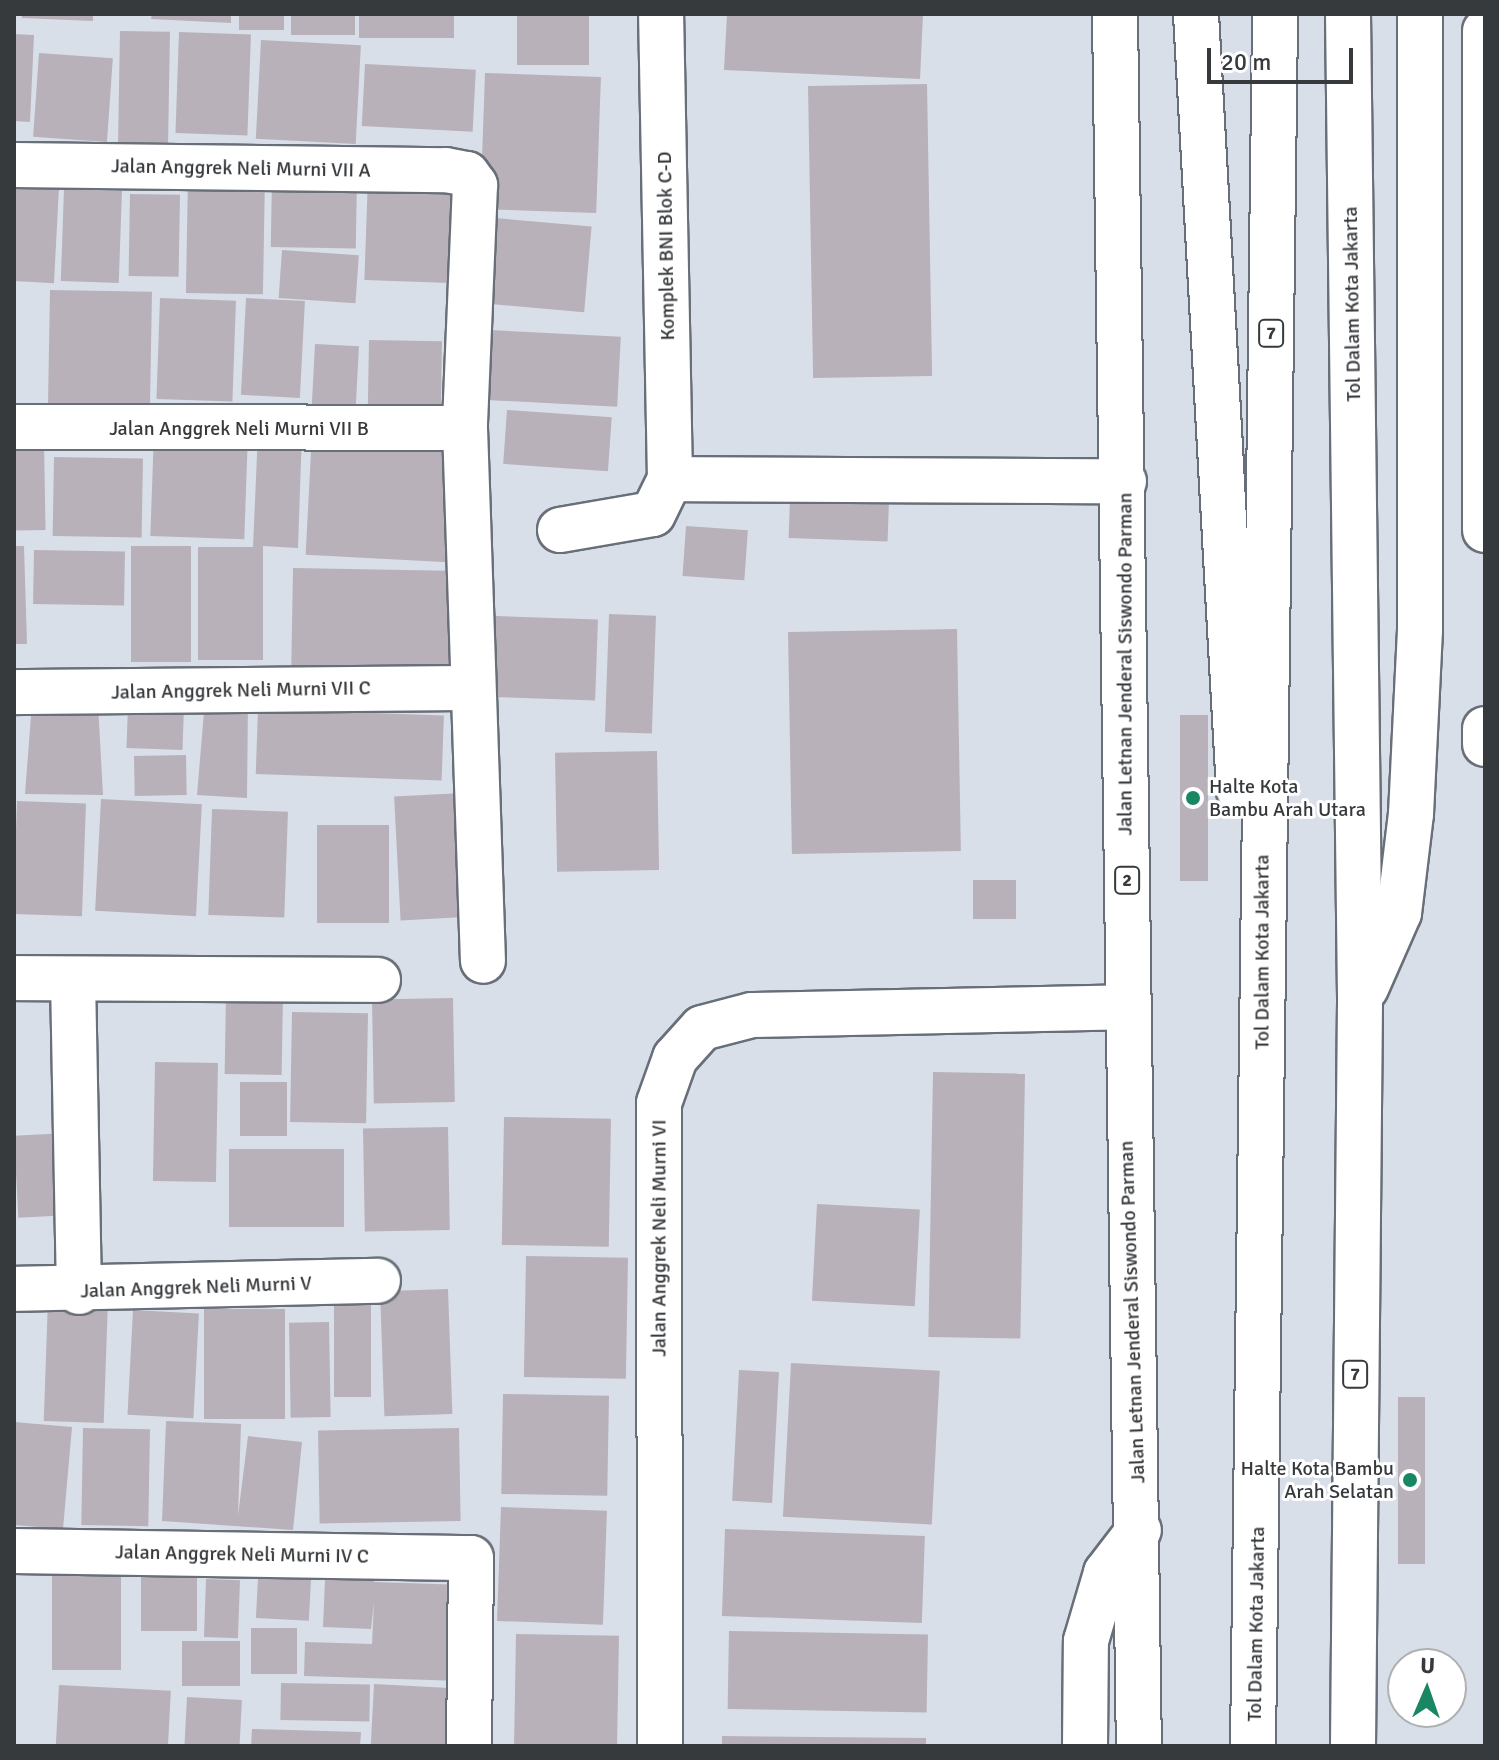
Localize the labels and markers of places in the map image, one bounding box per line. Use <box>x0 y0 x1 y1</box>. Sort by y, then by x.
place label: Halte Kota Bambu Arah Utara <box>1209 774 1366 821</box>
marker: Halte Kota Bambu Arah Utara <box>1184 789 1202 807</box>
place label: Halte Kota Bambu Arah Selatan <box>1241 1456 1394 1503</box>
marker: Halte Kota Bambu Arah Selatan <box>1401 1471 1419 1489</box>

